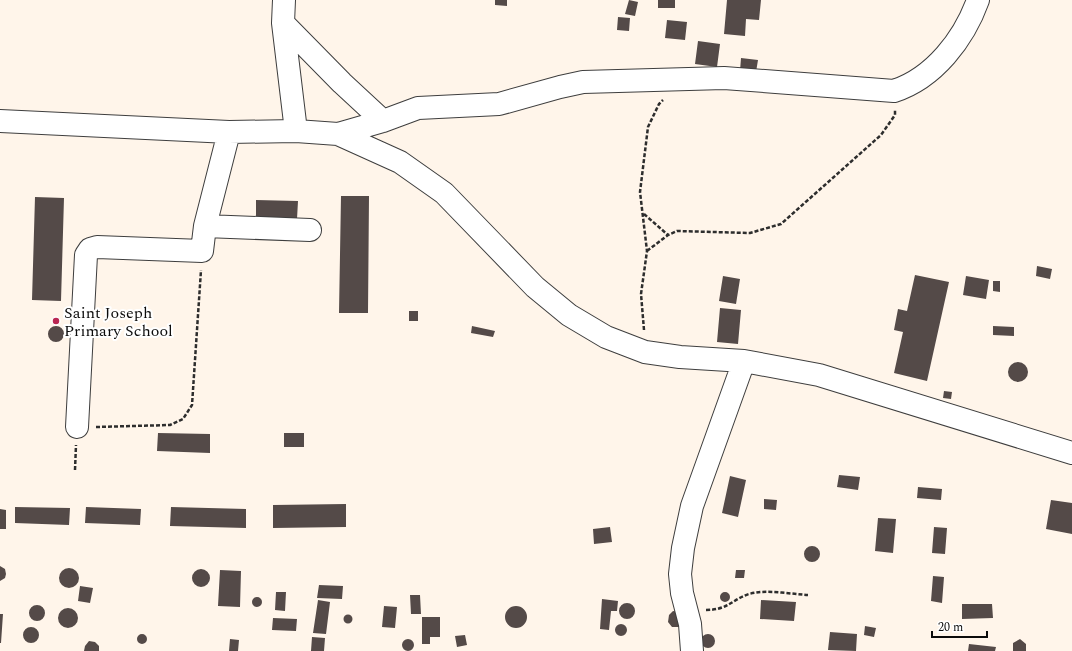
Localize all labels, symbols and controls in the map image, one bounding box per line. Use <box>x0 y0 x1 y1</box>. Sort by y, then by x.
place label: Saint Joseph Primary School <box>64 301 173 343</box>
marker: Saint Joseph Primary School <box>51 316 61 326</box>
scale bar <box>932 613 987 639</box>
text: 20 m <box>938 618 963 637</box>

